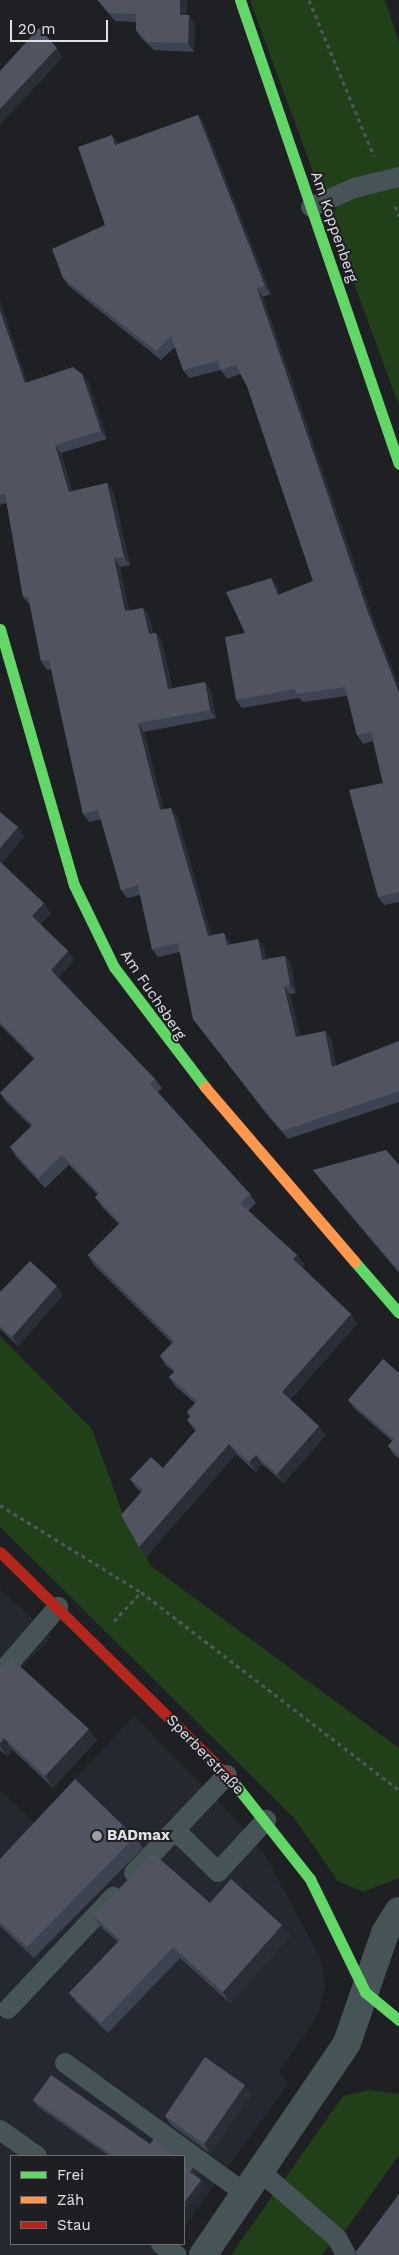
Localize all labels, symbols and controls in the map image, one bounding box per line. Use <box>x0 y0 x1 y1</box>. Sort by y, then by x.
scale bar <box>12 10 110 42</box>
text: 20 m <box>18 20 56 38</box>
street label: Am Koppenberg <box>307 169 361 285</box>
street label: Am Fuchsberg <box>116 947 190 1043</box>
street label: Sperberstraße <box>162 1711 248 1799</box>
place label: BADmax <box>107 1827 170 1845</box>
marker: BADmax <box>91 1830 103 1842</box>
legend <box>10 2155 185 2245</box>
text: Frei <box>57 2166 84 2184</box>
text: Zäh <box>57 2191 84 2209</box>
text: Stau <box>57 2216 91 2234</box>

